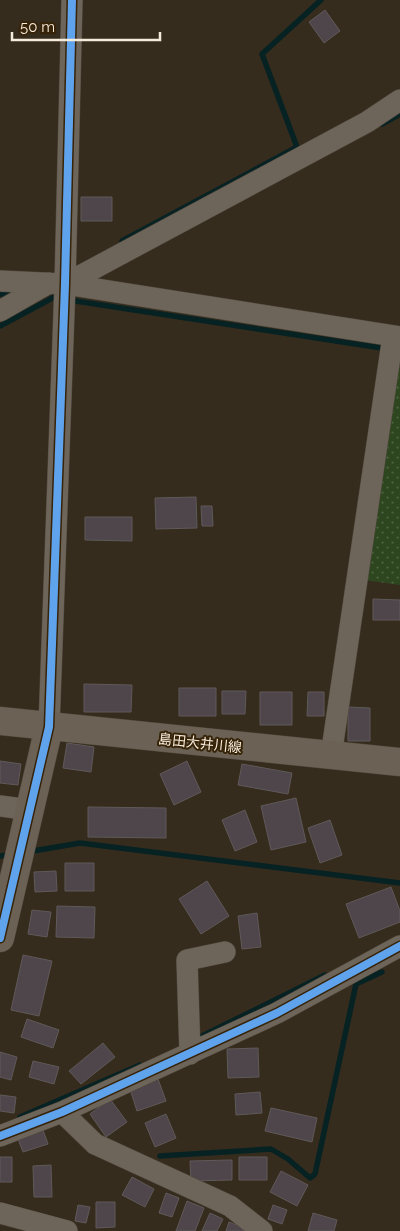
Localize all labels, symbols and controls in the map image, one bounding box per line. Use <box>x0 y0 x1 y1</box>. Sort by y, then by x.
scale bar <box>12 10 160 42</box>
text: 50 m <box>20 18 55 36</box>
street label: 島田大井川線 <box>157 731 243 755</box>

